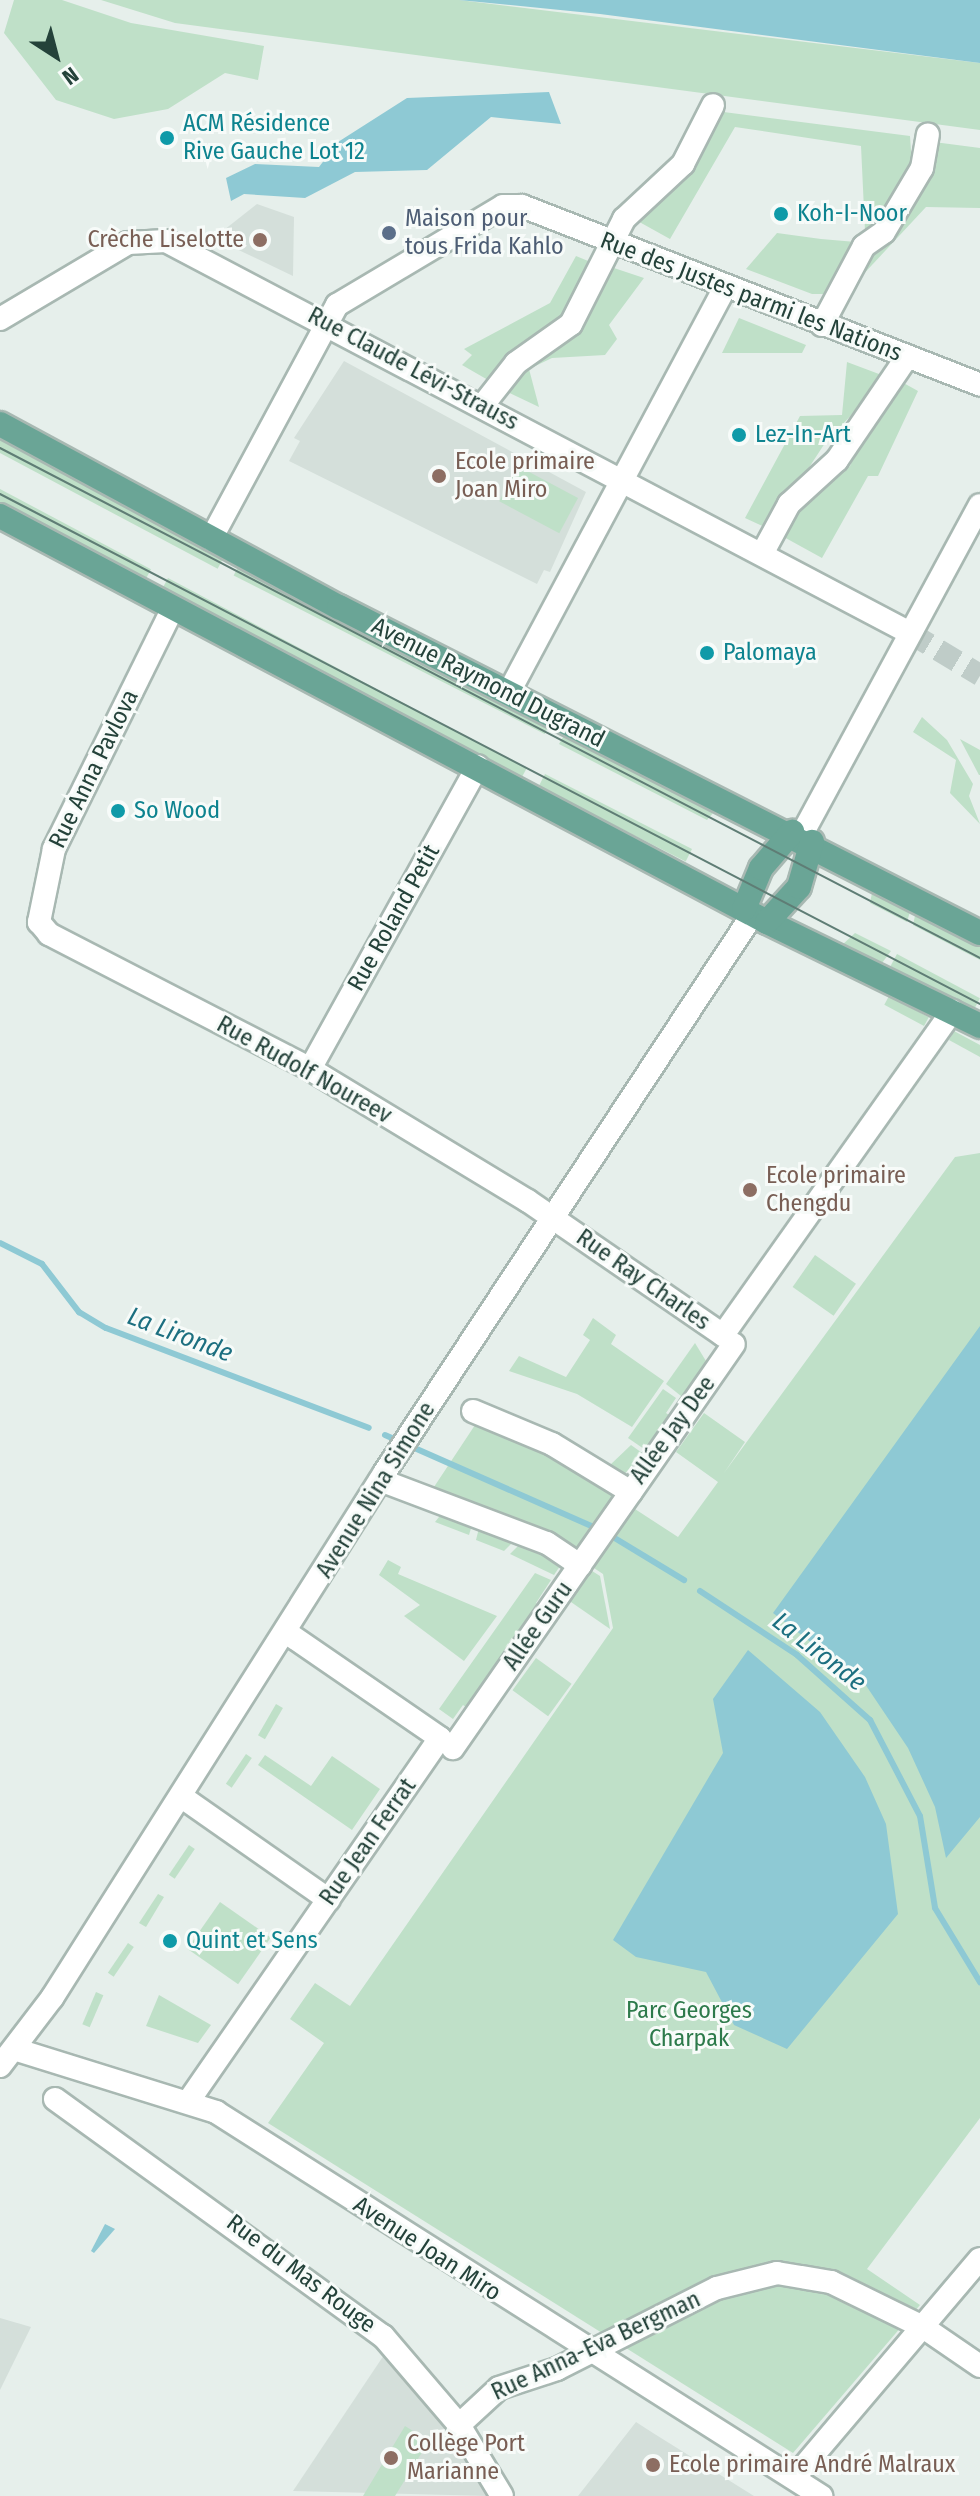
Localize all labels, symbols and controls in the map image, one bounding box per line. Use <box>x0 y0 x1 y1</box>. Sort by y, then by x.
north arrow <box>16 16 96 96</box>
text: N <box>57 61 84 91</box>
place label: ACM Résidence Rive Gauche Lot 12 <box>183 110 365 166</box>
marker: ACM Résidence Rive Gauche Lot 12 <box>158 129 176 147</box>
place label: Koh-I-Noor <box>797 200 907 228</box>
place label: Maison pour tous Frida Kahlo <box>405 205 564 261</box>
marker: Koh-I-Noor <box>772 205 790 223</box>
marker: Maison pour tous Frida Kahlo <box>380 224 398 242</box>
place label: Crèche Liselotte <box>87 226 244 254</box>
street label: Rue des Justes parmi les Nations <box>596 226 906 368</box>
marker: Crèche Liselotte <box>251 231 269 249</box>
street label: Rue Claude Lévi-Strauss <box>303 301 523 437</box>
place label: Lez-In-Art <box>755 421 851 449</box>
marker: Lez-In-Art <box>730 426 748 444</box>
place label: Ecole primaire Joan Miro <box>455 448 595 504</box>
marker: Ecole primaire Joan Miro <box>430 467 448 485</box>
street label: Avenue Raymond Dugrand <box>367 612 609 754</box>
place label: Palomaya <box>723 639 817 667</box>
marker: Palomaya <box>698 644 716 662</box>
street label: Rue Anna Pavlova <box>43 685 145 853</box>
place label: So Wood <box>134 797 220 825</box>
marker: So Wood <box>109 802 127 820</box>
street label: Rue Roland Petit <box>342 840 446 996</box>
street label: Rue Rudolf Noureev <box>212 1010 396 1130</box>
place label: Ecole primaire Chengdu <box>766 1162 906 1218</box>
marker: Ecole primaire Chengdu <box>741 1181 759 1199</box>
street label: Rue Ray Charles <box>571 1223 715 1337</box>
water label: La Lironde <box>123 1301 237 1369</box>
street label: Allée Jay Dee <box>624 1370 722 1490</box>
street label: Avenue Nina Simone <box>310 1397 442 1583</box>
street label: Allée Guru <box>497 1576 579 1676</box>
water label: La Lironde <box>766 1606 872 1698</box>
street label: Rue Jean Ferrat <box>314 1773 422 1911</box>
place label: Quint et Sens <box>186 1927 318 1955</box>
marker: Quint et Sens <box>161 1932 179 1950</box>
park label: Parc Georges Charpak <box>626 1997 752 2053</box>
street label: Avenue Joan Miro <box>348 2191 506 2307</box>
street label: Rue du Mas Rouge <box>221 2209 381 2339</box>
street label: Rue Anna-Eva Bergman <box>487 2285 705 2407</box>
place label: Collège Port Marianne <box>407 2430 525 2486</box>
marker: Collège Port Marianne <box>382 2449 400 2467</box>
place label: Ecole primaire André Malraux <box>669 2451 955 2479</box>
marker: Ecole primaire André Malraux <box>644 2456 662 2474</box>

